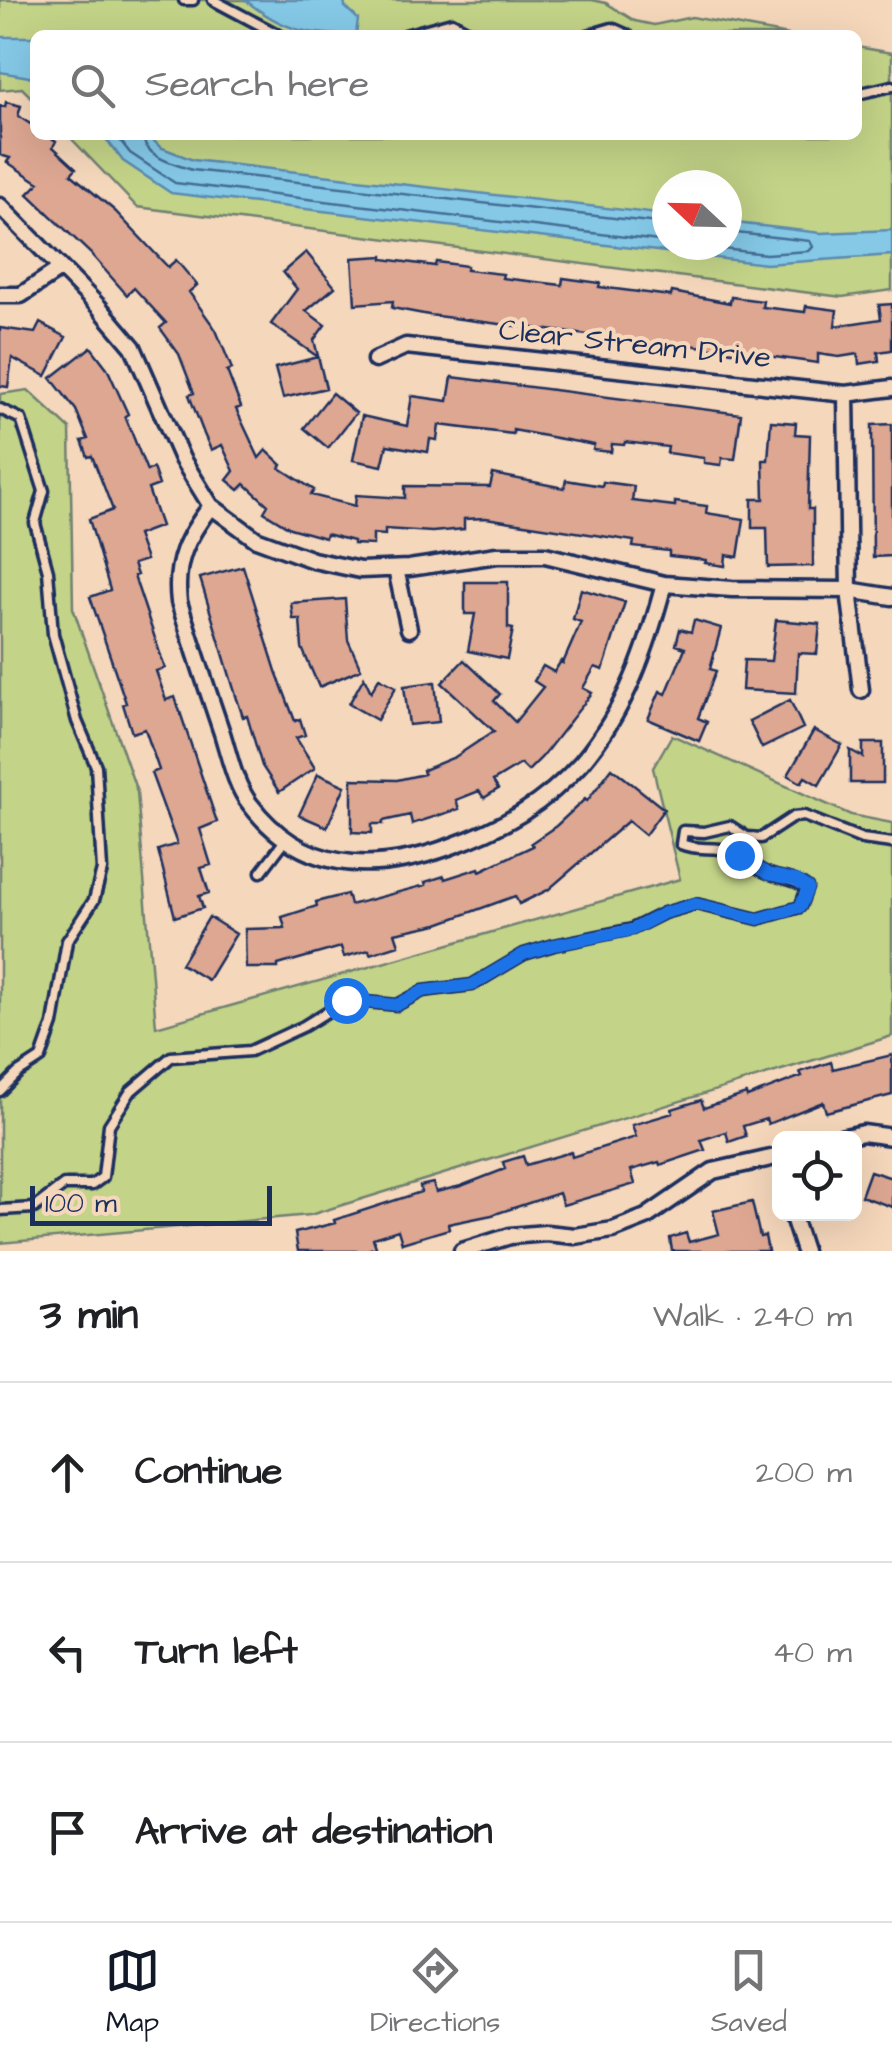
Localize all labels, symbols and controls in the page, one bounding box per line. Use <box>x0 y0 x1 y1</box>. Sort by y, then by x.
search box <box>30 30 862 140</box>
icon: search <box>65 58 120 113</box>
text: Search here <box>145 59 369 111</box>
north arrow <box>652 170 742 260</box>
street label: Clear Stream Drive <box>497 309 773 379</box>
route end <box>717 833 763 879</box>
route start <box>324 978 370 1024</box>
map controls <box>772 1131 862 1221</box>
button: locate <box>772 1131 862 1221</box>
scale bar <box>30 1181 272 1226</box>
text: 100 m <box>45 1184 117 1223</box>
text: 3 min <box>40 1287 138 1345</box>
text: Walk · 240 m <box>653 1294 852 1339</box>
icon: ahead <box>40 1445 95 1500</box>
text: Continue <box>135 1446 282 1498</box>
text: 200 m <box>756 1450 852 1495</box>
icon: left <box>40 1625 95 1680</box>
text: Turn left <box>135 1626 298 1678</box>
text: 40 m <box>772 1630 852 1675</box>
icon: arrive <box>40 1805 95 1860</box>
text: Arrive at destination <box>135 1806 492 1858</box>
tab: Map <box>105 1943 160 2042</box>
tab: Directions <box>370 1943 500 2042</box>
tab: Saved <box>711 1943 787 2042</box>

